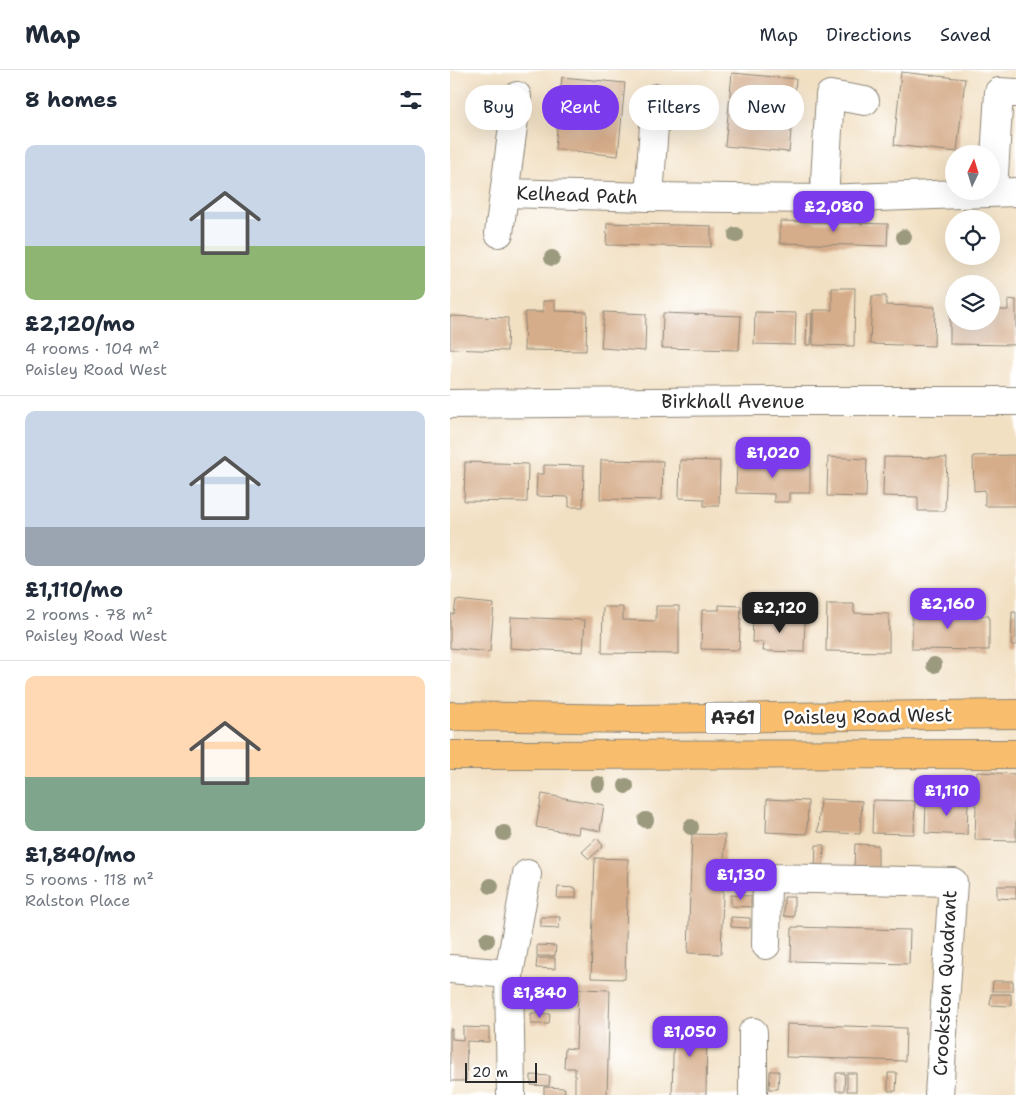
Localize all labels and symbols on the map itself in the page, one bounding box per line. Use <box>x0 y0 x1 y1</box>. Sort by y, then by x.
north arrow <box>945 145 1000 200</box>
street label: Kelhead Path <box>516 180 638 210</box>
pin: £2,080 <box>793 190 875 233</box>
street label: Birkhall Avenue <box>661 389 805 414</box>
pin: £1,020 <box>732 436 814 479</box>
pin: £2,160 <box>907 588 989 630</box>
pin: £2,120 <box>739 592 821 634</box>
road number: A761 <box>706 702 760 734</box>
street label: Paisley Road West <box>783 702 953 730</box>
pin: £1,110 <box>906 774 988 817</box>
pin: £1,130 <box>700 858 782 901</box>
street label: Crookston Quadrant <box>928 889 962 1077</box>
pin: £1,840 <box>499 976 581 1019</box>
pin: £1,050 <box>649 1016 731 1058</box>
scale bar <box>465 1060 538 1083</box>

